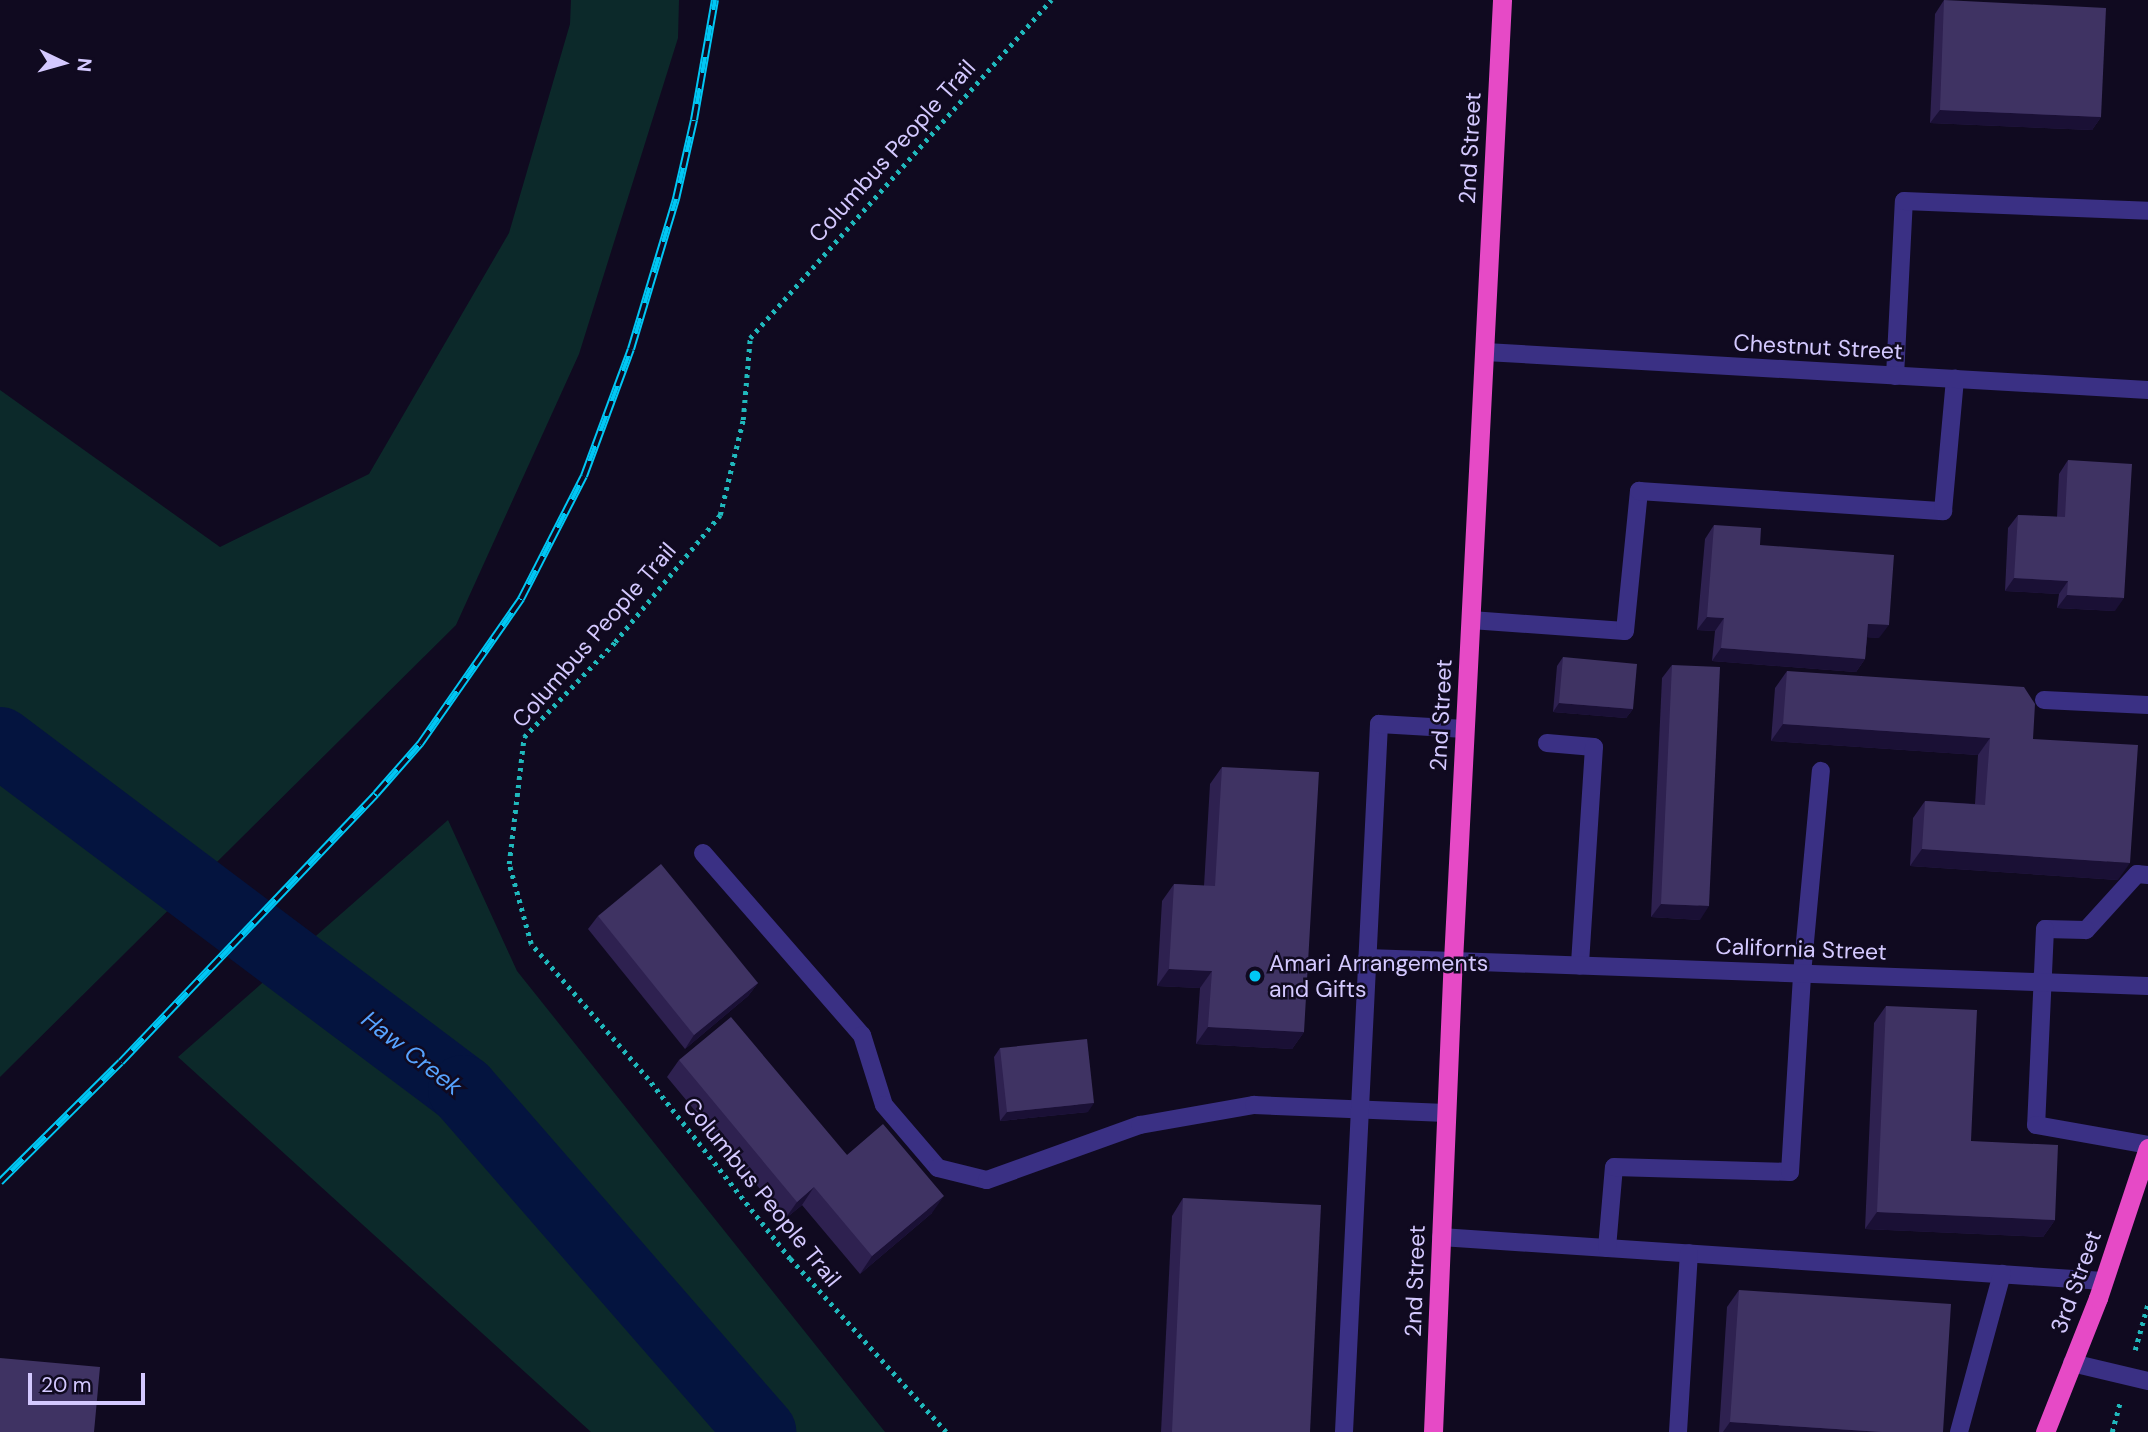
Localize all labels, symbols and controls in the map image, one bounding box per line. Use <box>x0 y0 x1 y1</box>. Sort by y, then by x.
north arrow <box>28 28 98 98</box>
street label: Columbus People Trail <box>803 54 981 248</box>
text: N <box>71 57 97 73</box>
street label: 2nd Street <box>1453 91 1487 205</box>
street label: Chestnut Street <box>1733 329 1903 365</box>
street label: Columbus People Trail <box>506 537 682 733</box>
street label: 2nd Street <box>1424 658 1458 772</box>
street label: California Street <box>1715 932 1887 966</box>
place label: Amari Arrangements and Gifts <box>1269 949 1488 1003</box>
marker: Amari Arrangements and Gifts <box>1247 968 1263 984</box>
water label: Haw Creek <box>356 1005 468 1101</box>
street label: Columbus People Trail <box>677 1092 847 1292</box>
street label: 2nd Street <box>1399 1224 1431 1338</box>
street label: 3rd Street <box>2045 1227 2107 1337</box>
scale bar <box>32 1358 149 1402</box>
text: 20 m <box>41 1371 92 1399</box>

